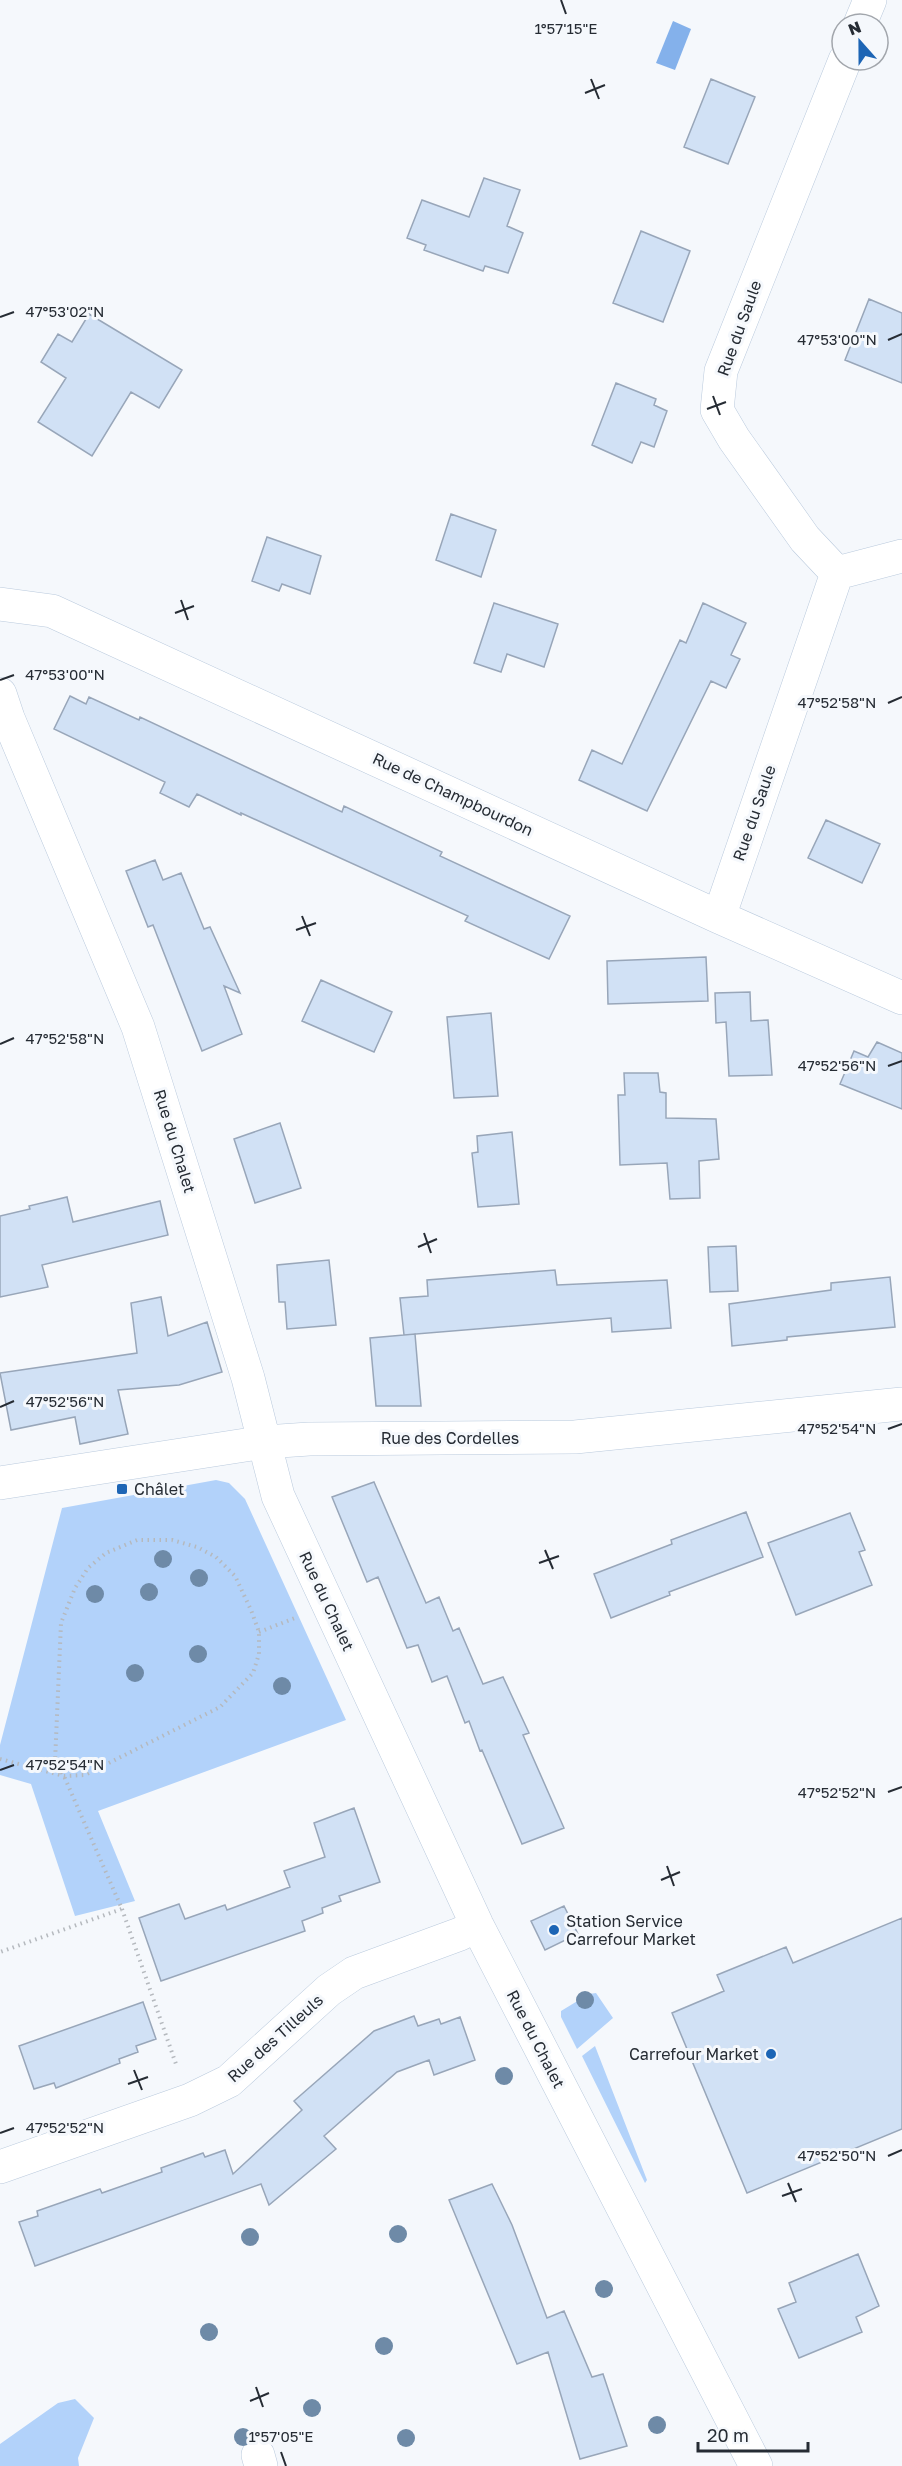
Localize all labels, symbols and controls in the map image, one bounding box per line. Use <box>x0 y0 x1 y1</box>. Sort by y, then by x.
north arrow <box>830 12 890 72</box>
text: N <box>845 16 864 40</box>
text: 1°57'15"E <box>535 19 597 37</box>
street label: Rue du Saule <box>712 277 766 379</box>
text: 47°53'02"N <box>26 302 104 320</box>
text: 47°53'00"N <box>797 330 877 348</box>
text: 47°53'00"N <box>25 665 105 683</box>
text: 47°52'58"N <box>798 693 876 711</box>
street label: Rue de Champbourdon <box>370 748 536 840</box>
street label: Rue du Saule <box>728 762 780 864</box>
text: 47°52'58"N <box>26 1029 104 1047</box>
text: 47°52'56"N <box>798 1056 876 1074</box>
street label: Rue du Chalet <box>150 1087 200 1195</box>
text: 47°52'56"N <box>26 1392 104 1410</box>
text: 47°52'54"N <box>798 1419 876 1437</box>
street label: Rue des Cordelles <box>381 1428 519 1448</box>
place label: Châlet <box>134 1479 184 1499</box>
marker: Châlet <box>115 1482 129 1496</box>
street label: Rue du Chalet <box>295 1548 359 1654</box>
text: 47°52'54"N <box>26 1755 104 1773</box>
text: 47°52'52"N <box>798 1783 876 1801</box>
place label: Station Service Carrefour Market <box>566 1911 696 1949</box>
marker: Station Service Carrefour Market <box>547 1923 561 1937</box>
street label: Rue du Chalet <box>503 1987 569 2091</box>
street label: Rue des Tilleuls <box>223 1990 327 2086</box>
place label: Carrefour Market <box>629 2044 759 2064</box>
marker: Carrefour Market <box>764 2047 778 2061</box>
text: 47°52'52"N <box>26 2118 104 2136</box>
text: 47°52'50"N <box>798 2146 876 2164</box>
scale bar <box>698 2415 808 2453</box>
text: 20 m <box>707 2424 749 2446</box>
text: 1°57'05"E <box>249 2427 313 2445</box>

